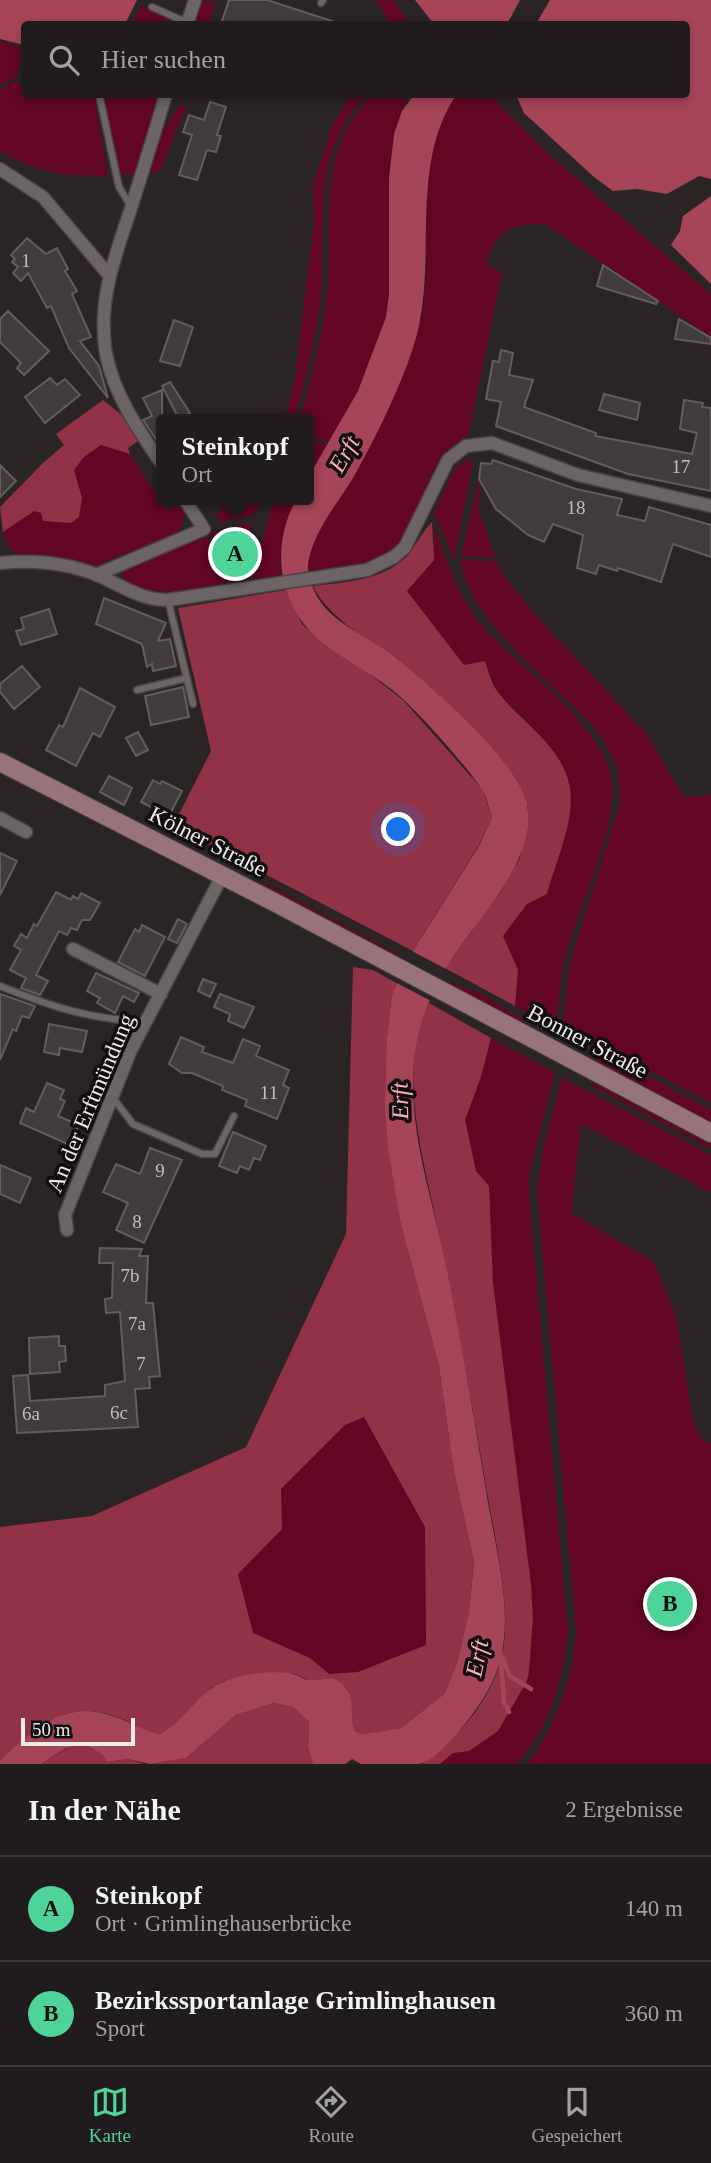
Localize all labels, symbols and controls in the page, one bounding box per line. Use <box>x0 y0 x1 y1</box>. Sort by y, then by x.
search box <box>21 21 690 98</box>
icon: search <box>45 41 83 79</box>
text: Hier suchen <box>101 45 226 74</box>
house number: 1 <box>21 250 31 271</box>
popup <box>156 414 314 505</box>
water label: Erft <box>323 430 365 478</box>
text: Steinkopf <box>182 432 288 461</box>
house number: 17 <box>672 456 691 477</box>
text: Ort <box>182 462 212 487</box>
house number: 18 <box>567 497 586 518</box>
pin: A <box>212 528 258 580</box>
street label: Kölner Straße <box>145 801 271 882</box>
your location <box>381 812 415 846</box>
street label: Bonner Straße <box>524 999 652 1084</box>
street label: An der Erftmündung <box>42 1010 140 1196</box>
water label: Erft <box>387 1081 413 1121</box>
house number: 11 <box>260 1082 278 1103</box>
house number: 9 <box>155 1160 165 1181</box>
house number: 8 <box>132 1211 142 1232</box>
house number: 7b <box>121 1265 140 1286</box>
house number: 7a <box>128 1313 147 1334</box>
house number: 7 <box>136 1353 146 1374</box>
house number: 6c <box>110 1402 128 1423</box>
house number: 6a <box>22 1403 41 1424</box>
pin: B <box>647 1578 693 1630</box>
water label: Erft <box>460 1636 494 1680</box>
scale bar <box>21 1715 135 1747</box>
text: 50 m <box>32 1719 71 1740</box>
text: In der Nähe <box>28 1793 181 1826</box>
text: 2 Ergebnisse <box>565 1797 683 1822</box>
text: Steinkopf <box>95 1881 202 1910</box>
text: A <box>43 1896 59 1921</box>
text: 140 m <box>625 1896 683 1921</box>
text: Ort · Grimlinghauserbrücke <box>95 1911 352 1936</box>
text: Bezirkssportanlage Grimlinghausen <box>95 1986 496 2015</box>
text: B <box>43 2001 59 2026</box>
text: 360 m <box>625 2001 683 2026</box>
text: Sport <box>95 2016 145 2041</box>
tab: Karte <box>89 2083 131 2147</box>
tab: Route <box>309 2083 354 2147</box>
tab: Gespeichert <box>531 2083 622 2147</box>

